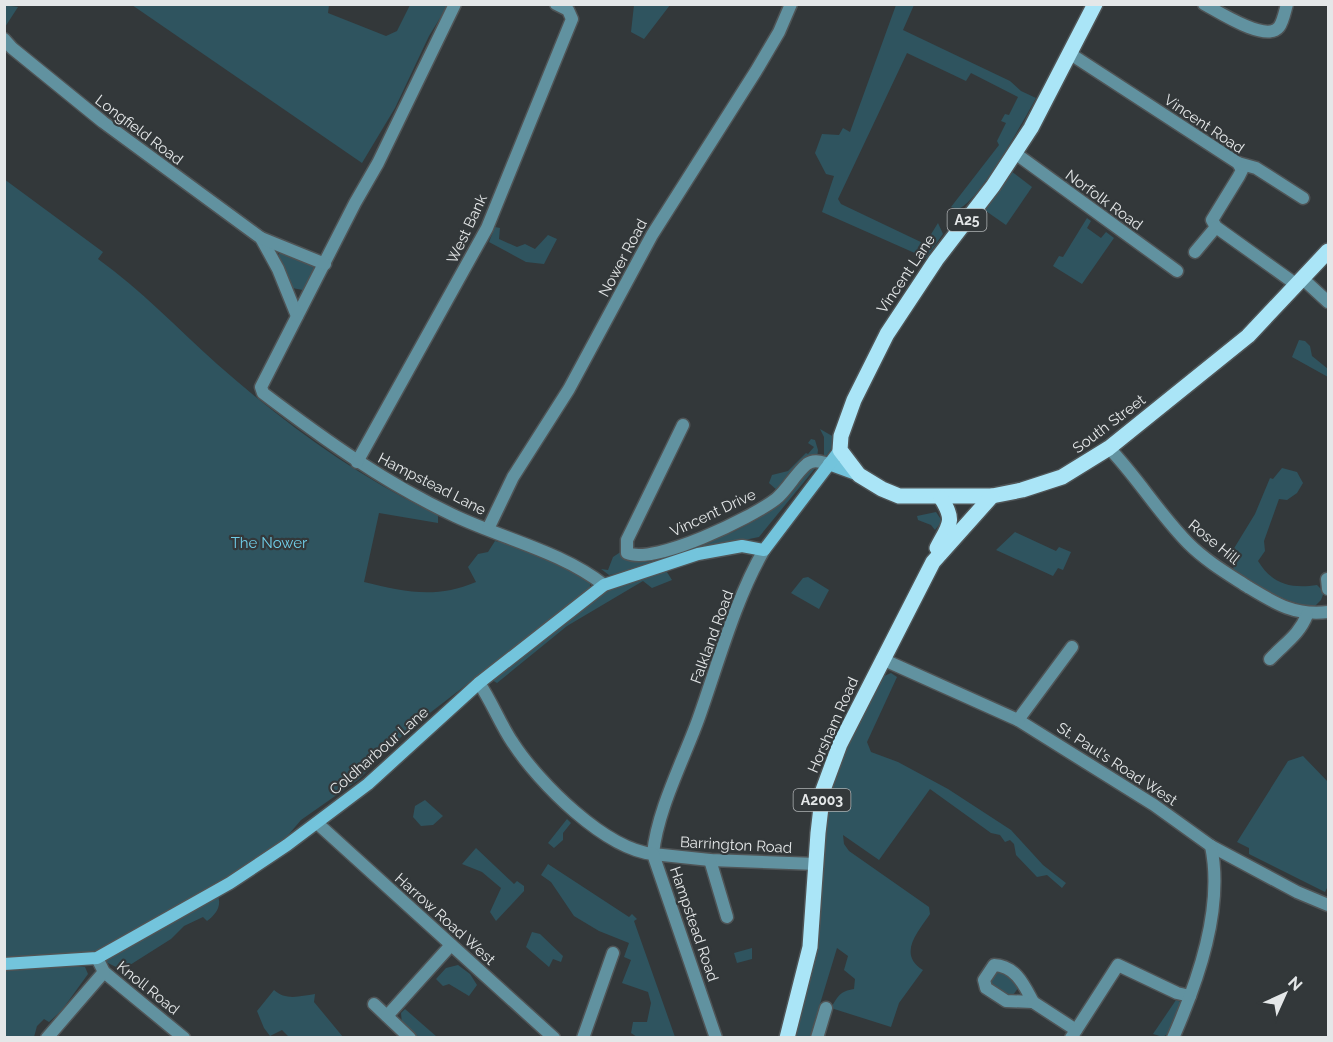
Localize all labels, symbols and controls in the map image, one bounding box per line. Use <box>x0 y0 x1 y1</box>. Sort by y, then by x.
street label: Longfield Road <box>92 91 186 169</box>
street label: Vincent Road <box>1161 91 1247 157</box>
street label: Norfolk Road <box>1062 166 1146 234</box>
street label: West Bank <box>443 191 491 267</box>
road number: A25 <box>948 209 986 231</box>
street label: Nower Road <box>595 216 651 300</box>
street label: Vincent Lane <box>873 231 939 317</box>
street label: South Street <box>1069 391 1149 457</box>
street label: Hampstead Lane <box>375 449 489 519</box>
street label: Vincent Drive <box>667 485 759 541</box>
street label: Rose Hill <box>1185 516 1244 569</box>
park label: The Nower <box>231 534 308 552</box>
street label: Falkland Road <box>687 588 737 686</box>
street label: Horsham Road <box>804 674 862 776</box>
street label: Coldharbour Lane <box>326 703 432 799</box>
street label: St. Paul's Road West <box>1053 718 1181 810</box>
road number: A2003 <box>794 789 850 811</box>
street label: Barrington Road <box>679 833 793 857</box>
street label: Hampstead Road <box>666 864 722 984</box>
street label: Harrow Road West <box>391 869 499 969</box>
street label: Knoll Road <box>113 957 183 1019</box>
north arrow <box>1255 964 1315 1024</box>
text: N <box>1284 973 1306 995</box>

